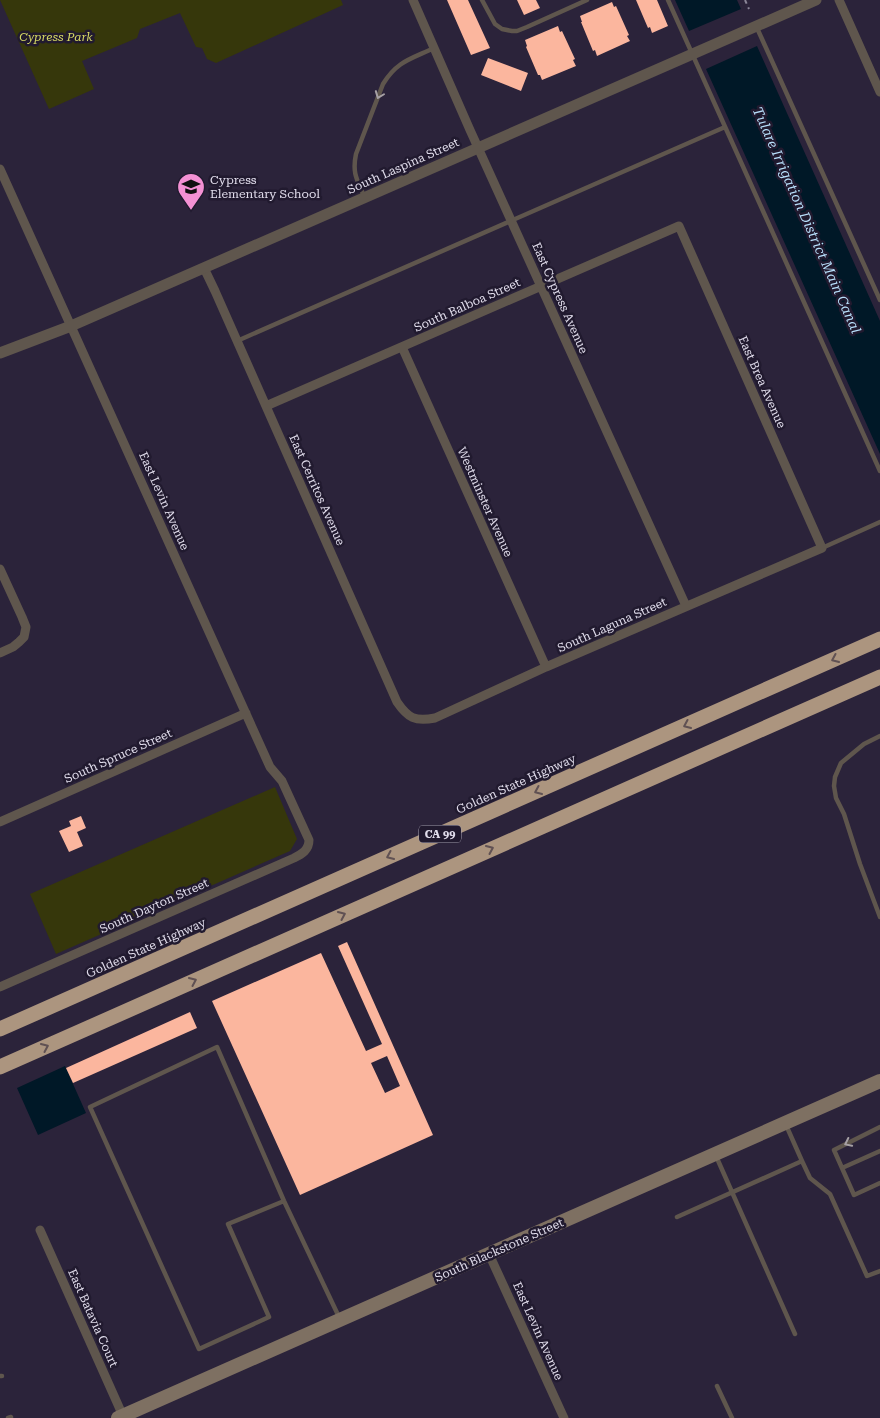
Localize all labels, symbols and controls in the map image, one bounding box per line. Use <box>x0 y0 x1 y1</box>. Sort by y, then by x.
park label: Cypress Park <box>19 30 93 44</box>
one-way arrow <box>374 91 384 99</box>
water label: Tulare Irrigation District Main Canal <box>750 104 864 336</box>
street label: South Laspina Street <box>345 135 462 197</box>
school or university icon: Cypress Elementary School <box>176 172 206 211</box>
place label: Cypress Elementary School <box>210 173 320 201</box>
street label: East Cypress Avenue <box>529 240 591 356</box>
street label: South Balboa Street <box>412 275 523 335</box>
street label: East Brea Avenue <box>735 334 789 431</box>
street label: East Cerritos Avenue <box>286 432 348 548</box>
street label: Westminster Avenue <box>454 445 516 559</box>
street label: East Levin Avenue <box>136 450 192 553</box>
street label: South Laguna Street <box>555 594 669 655</box>
one-way arrow <box>831 652 840 663</box>
one-way arrow <box>683 718 692 729</box>
street label: South Spruce Street <box>62 726 174 786</box>
street label: Golden State Highway <box>454 751 579 817</box>
one-way arrow <box>534 784 543 795</box>
road number: CA 99 <box>419 826 461 842</box>
one-way arrow <box>485 845 494 856</box>
one-way arrow <box>386 850 395 861</box>
street label: South Dayton Street <box>97 875 211 936</box>
one-way arrow <box>337 911 346 922</box>
street label: Golden State Highway <box>84 915 209 981</box>
one-way arrow <box>188 977 197 987</box>
one-way arrow <box>40 1042 49 1053</box>
one-way arrow <box>844 1137 853 1147</box>
street label: South Blackstone Street <box>433 1215 566 1285</box>
street label: East Batavia Court <box>65 1267 121 1370</box>
street label: East Levin Avenue <box>510 1280 566 1383</box>

